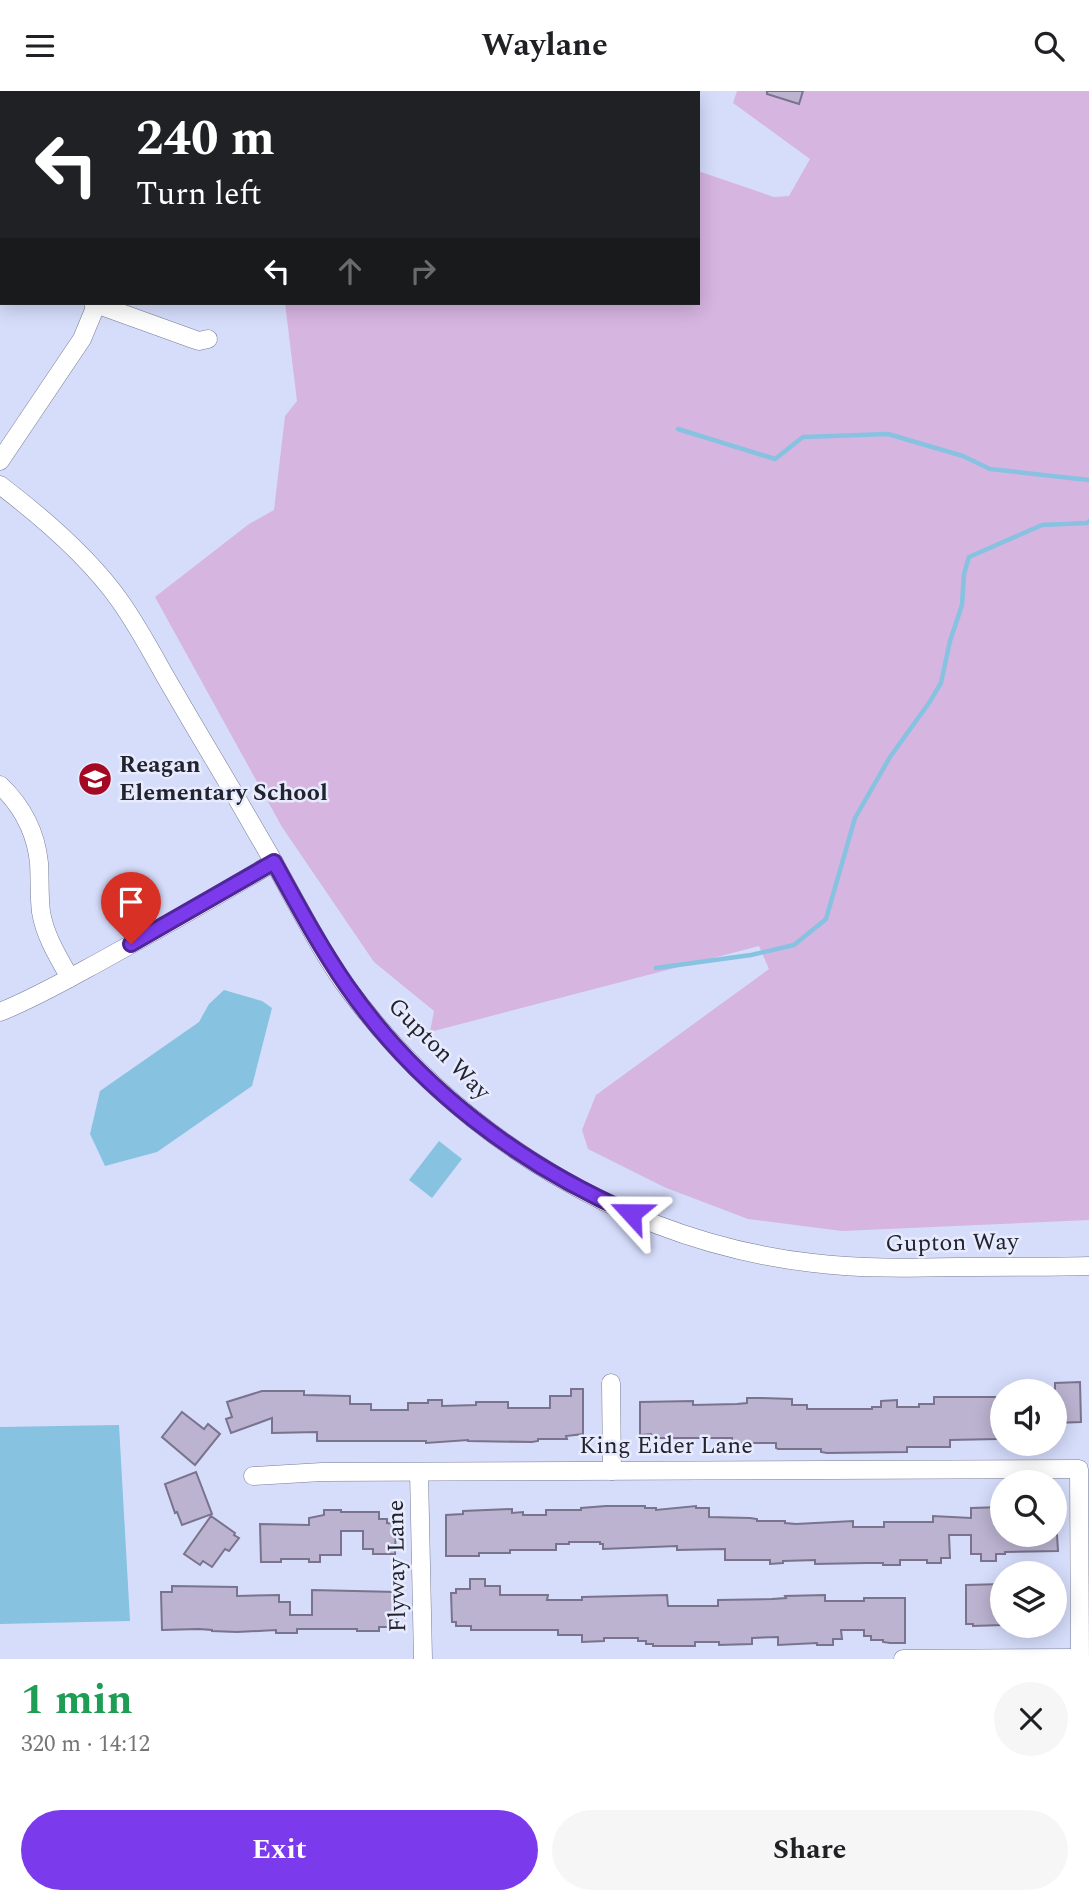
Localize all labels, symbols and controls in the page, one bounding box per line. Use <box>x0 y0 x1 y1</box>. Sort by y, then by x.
text: Waylane <box>481 21 608 70</box>
icon: menu <box>21 27 59 65</box>
icon: search <box>1030 27 1068 65</box>
text: 240 m <box>136 102 275 177</box>
icon: left <box>21 119 112 210</box>
text: Turn left <box>136 170 262 219</box>
icon: left <box>258 252 296 290</box>
icon: ahead <box>331 252 369 290</box>
icon: right <box>404 252 442 290</box>
place label: Reagan Elementary School <box>119 747 328 811</box>
school or university icon: Reagan Elementary School <box>76 760 114 798</box>
pin <box>101 872 161 944</box>
icon: arrive <box>112 883 150 921</box>
street label: Gupton Way <box>379 989 500 1110</box>
position arrow <box>594 1176 668 1250</box>
street label: Gupton Way <box>885 1224 1020 1262</box>
map controls <box>990 1379 1067 1638</box>
button: sound <box>990 1379 1067 1456</box>
street label: King Eider Lane <box>579 1428 753 1464</box>
button: search <box>990 1470 1067 1547</box>
street label: Flyway Lane <box>378 1499 416 1633</box>
button: layers <box>990 1561 1067 1638</box>
text: 1 min <box>21 1669 133 1732</box>
button: close <box>994 1682 1068 1756</box>
text: 320 m · 14:12 <box>21 1727 150 1762</box>
button: Exit <box>21 1810 538 1890</box>
button: Share <box>552 1810 1068 1890</box>

